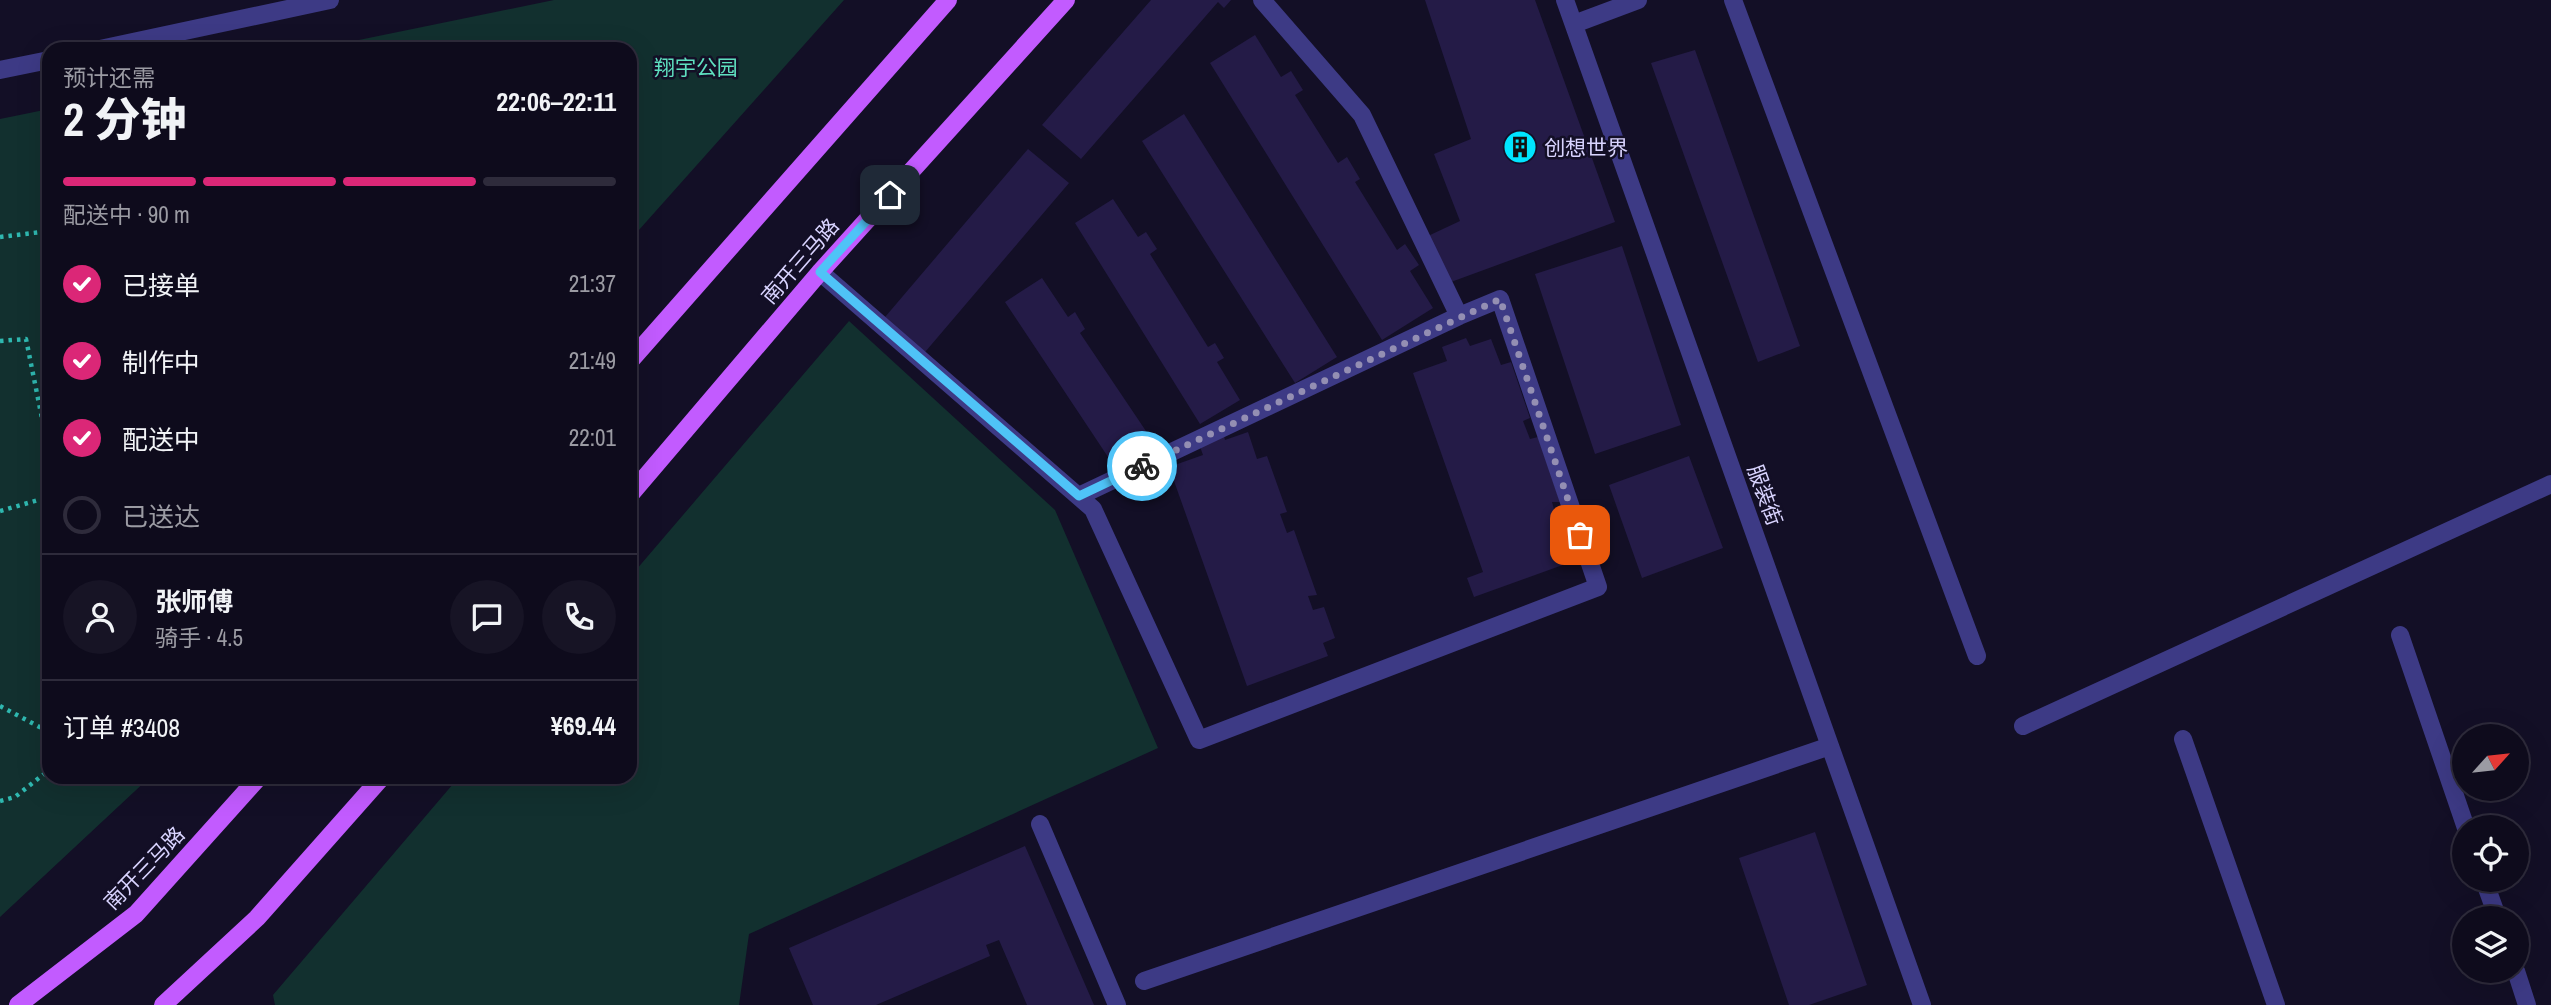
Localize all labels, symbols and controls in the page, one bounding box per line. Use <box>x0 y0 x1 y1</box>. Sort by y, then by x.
park label: 翔宇公园 <box>654 53 738 82</box>
text: 预计还需 <box>63 62 155 93</box>
text: 22:06–22:11 <box>496 84 616 119</box>
text: 2 分钟 <box>63 88 186 150</box>
building icon: 创想世界 <box>1501 128 1539 166</box>
place label: 创想世界 <box>1544 133 1628 162</box>
pin <box>860 165 920 225</box>
icon: home <box>871 176 909 214</box>
text: 配送中 · 90 m <box>63 199 190 230</box>
street label: 南开三马路 <box>755 212 845 310</box>
icon: check <box>63 265 101 303</box>
text: 已接单 <box>122 268 200 303</box>
text: 21:37 <box>569 268 616 299</box>
icon: check <box>63 342 101 380</box>
text: 制作中 <box>122 345 200 380</box>
text: 21:49 <box>569 345 616 376</box>
icon: check <box>63 419 101 457</box>
text: 配送中 <box>122 422 200 457</box>
text: 22:01 <box>569 422 616 453</box>
courier <box>1107 431 1177 501</box>
icon: bike <box>1123 447 1161 485</box>
street label: 服装街 <box>1741 460 1789 530</box>
text: 已送达 <box>122 499 200 534</box>
pin <box>1550 505 1610 565</box>
icon: bag <box>1561 516 1599 554</box>
button: person <box>63 580 137 654</box>
button: chat <box>450 580 524 654</box>
button: phone <box>542 580 616 654</box>
text: 张师傅 <box>155 584 233 619</box>
text: 骑手 · 4.5 <box>155 622 243 653</box>
text: ¥69.44 <box>551 708 616 743</box>
text: 订单 #3408 <box>63 710 180 745</box>
north arrow <box>2452 724 2529 802</box>
map controls <box>2452 724 2529 983</box>
button: locate <box>2452 815 2529 892</box>
street label: 南开三马路 <box>97 820 191 916</box>
button: layers <box>2452 906 2529 983</box>

